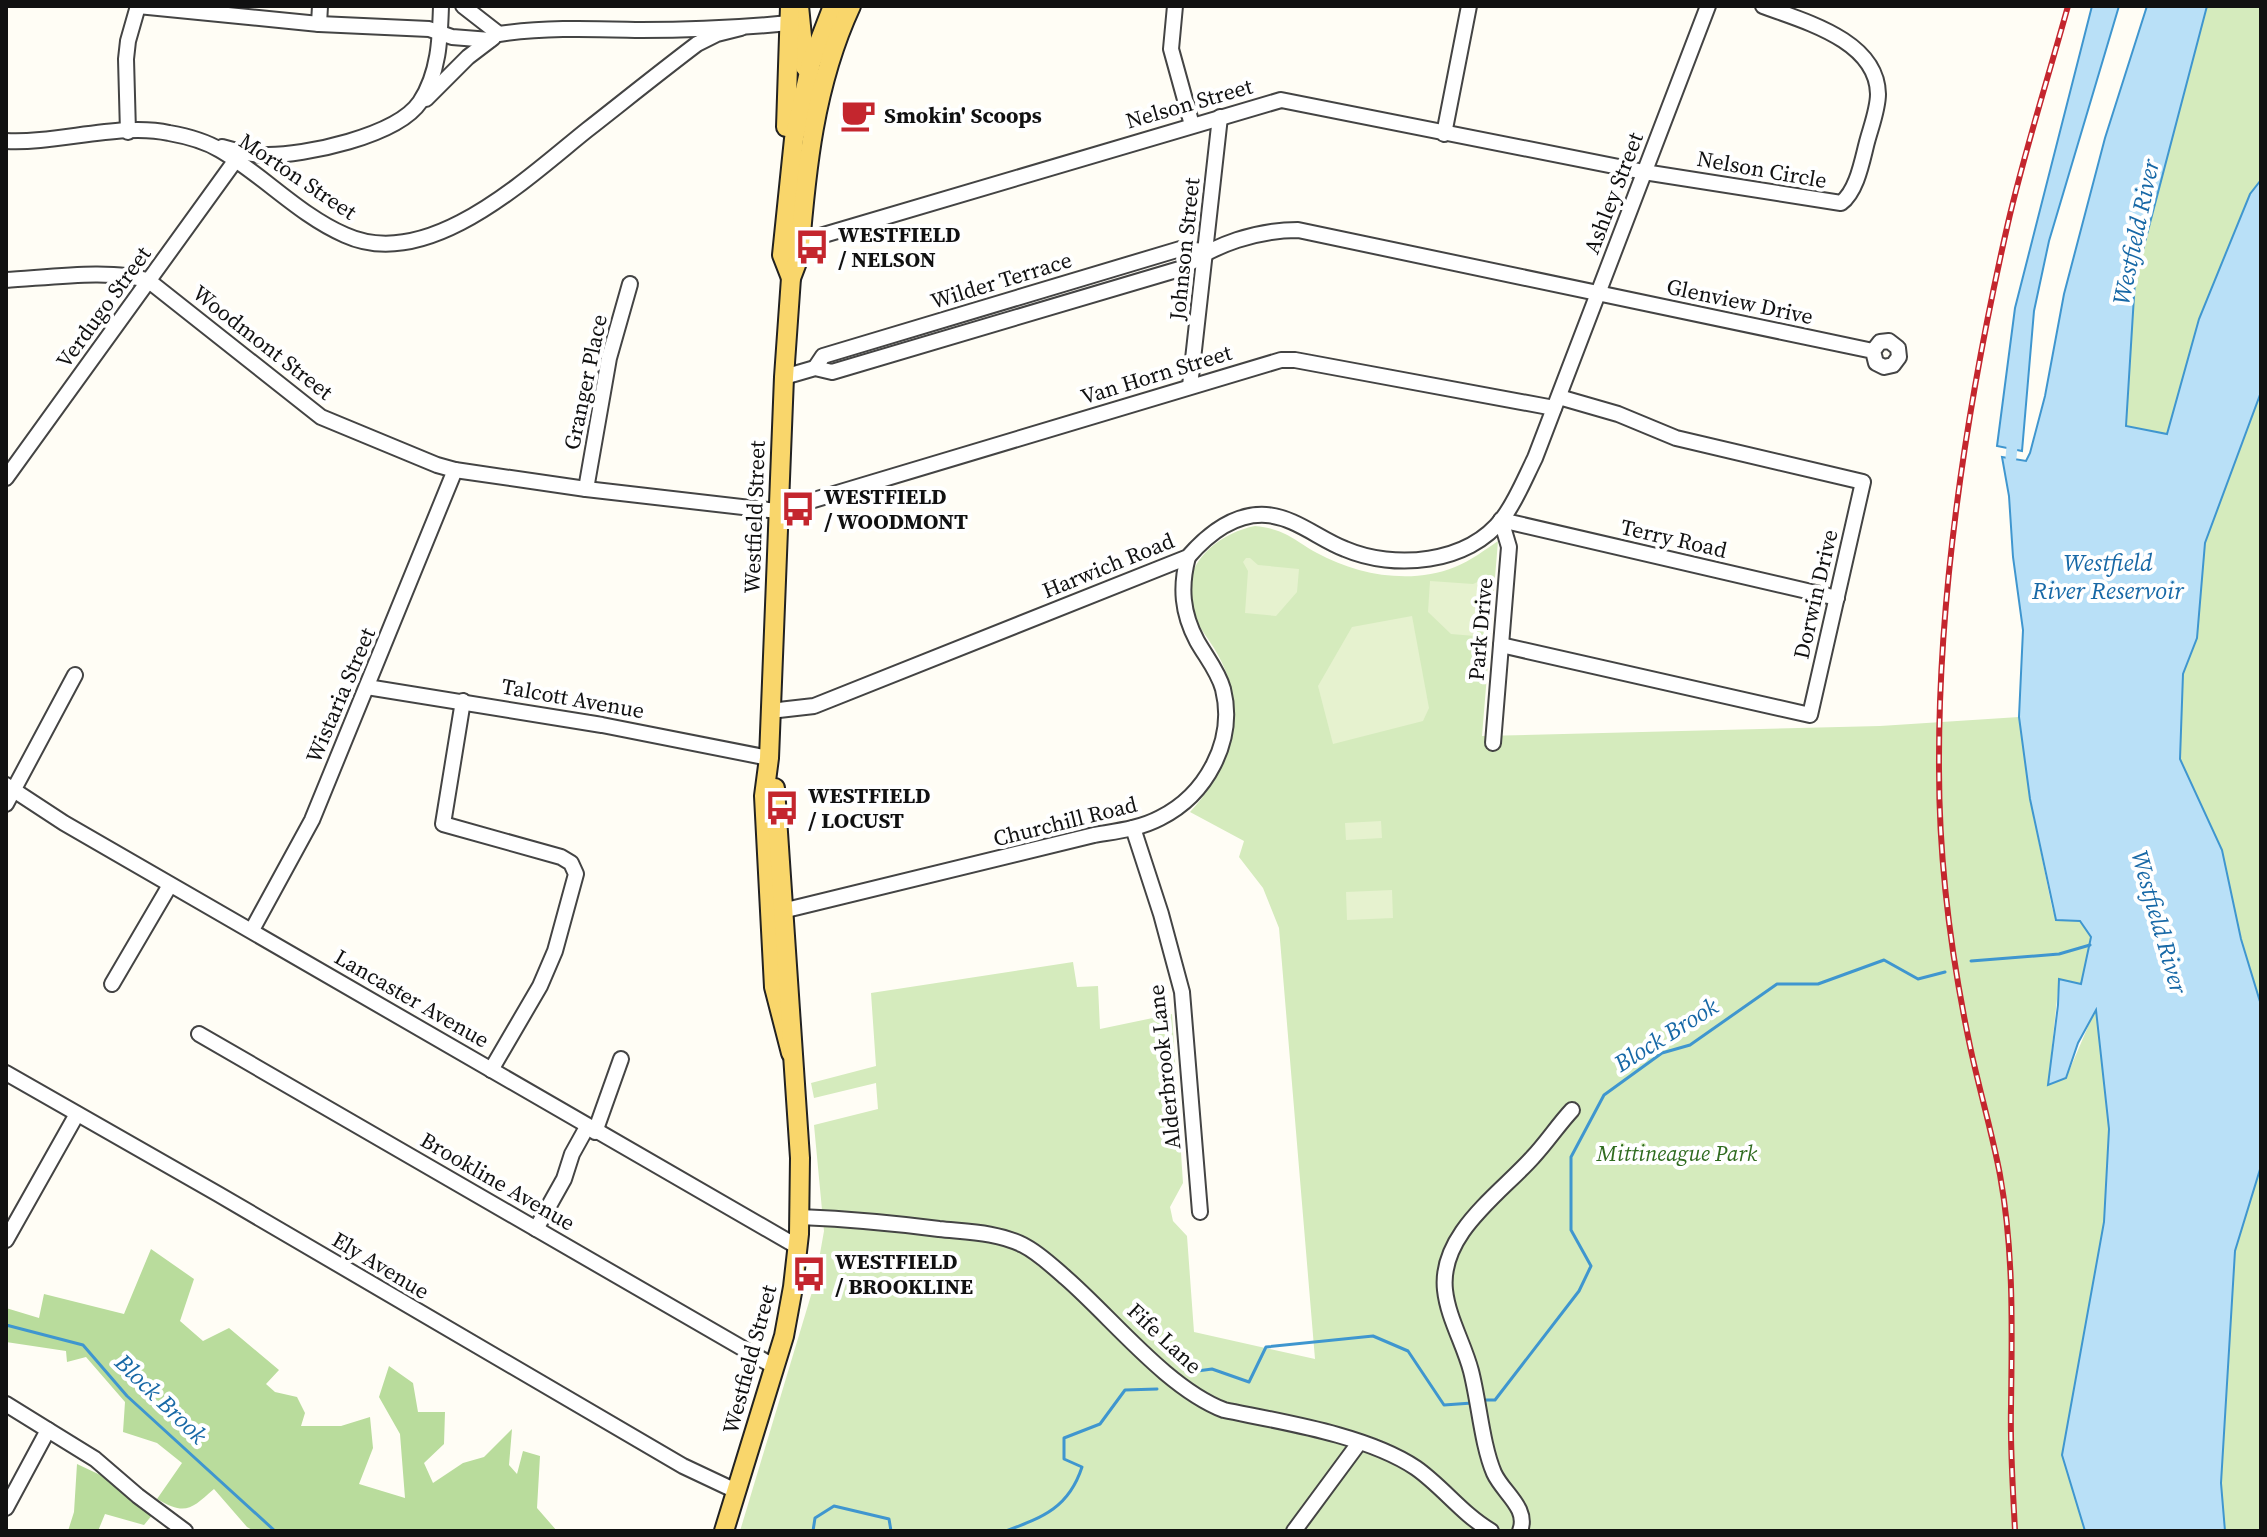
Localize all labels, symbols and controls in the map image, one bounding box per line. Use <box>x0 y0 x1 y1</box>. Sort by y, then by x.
street label: Nelson Street <box>1122 70 1257 135</box>
cafe icon: Smokin' Scoops <box>839 96 877 134</box>
place label: Smokin' Scoops <box>884 100 1042 130</box>
street label: Morton Street <box>233 126 363 227</box>
street label: Ashley Street <box>1576 127 1650 258</box>
street label: Nelson Circle <box>1695 143 1829 195</box>
water label: Westfield River <box>2104 155 2167 308</box>
street label: Johnson Street <box>1161 175 1206 323</box>
place label: WESTFIELD / NELSON <box>838 219 961 274</box>
bus stop icon: WESTFIELD / NELSON <box>793 228 831 266</box>
street label: Verdugo Street <box>49 239 158 374</box>
street label: Wilder Terrace <box>927 244 1075 316</box>
street label: Glenview Drive <box>1664 271 1816 331</box>
street label: Woodmont Street <box>187 278 340 407</box>
street label: Granger Place <box>556 312 614 452</box>
street label: Van Horn Street <box>1077 337 1236 411</box>
street label: Westfield Street <box>736 439 772 594</box>
place label: WESTFIELD / WOODMONT <box>824 481 968 536</box>
bus stop icon: WESTFIELD / WOODMONT <box>779 490 817 528</box>
street label: Terry Road <box>1618 511 1731 565</box>
street label: Harwich Road <box>1038 525 1179 605</box>
street label: Dorwin Drive <box>1786 526 1844 662</box>
water label: Westfield River Reservoir <box>2031 546 2185 607</box>
street label: Park Drive <box>1461 576 1499 682</box>
street label: Wistaria Street <box>298 622 382 767</box>
street label: Talcott Avenue <box>499 671 647 725</box>
place label: WESTFIELD / LOCUST <box>808 780 931 835</box>
bus stop icon: WESTFIELD / LOCUST <box>763 789 801 827</box>
street label: Churchill Road <box>990 789 1141 853</box>
water label: Westfield River <box>2123 846 2196 999</box>
street label: Lancaster Avenue <box>329 941 495 1055</box>
street label: Alderbrook Lane <box>1140 983 1188 1151</box>
water label: Block Brook <box>1607 989 1725 1080</box>
street label: Brookline Avenue <box>415 1125 581 1237</box>
park label: Mittineague Park <box>1596 1138 1758 1168</box>
street label: Ely Avenue <box>327 1224 435 1306</box>
place label: WESTFIELD / BROOKLINE <box>835 1246 973 1301</box>
bus stop icon: WESTFIELD / BROOKLINE <box>790 1255 828 1293</box>
street label: Westfield Street <box>715 1280 783 1437</box>
street label: Fife Lane <box>1121 1296 1209 1380</box>
water label: Block Brook <box>107 1346 215 1452</box>

